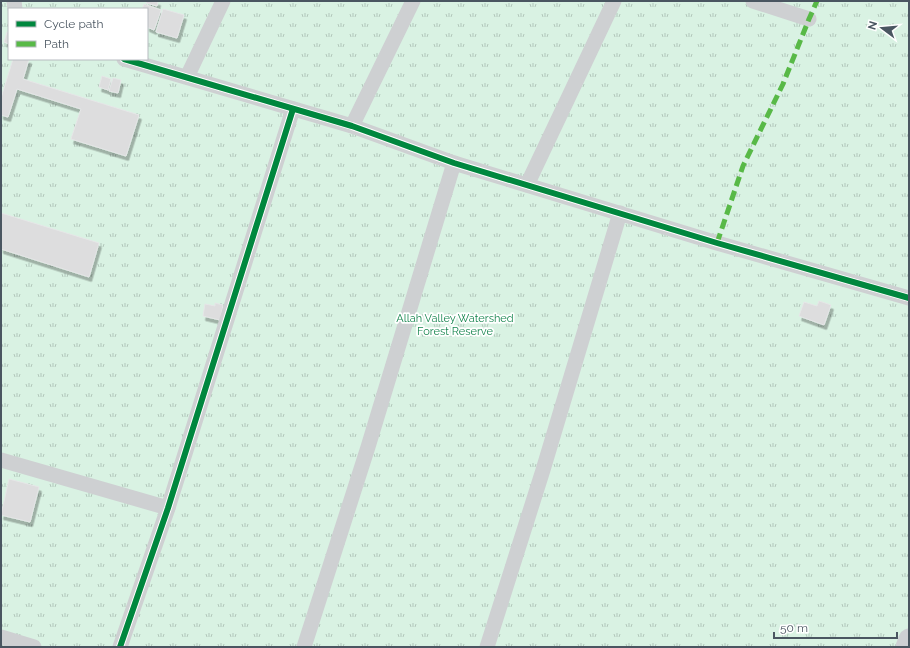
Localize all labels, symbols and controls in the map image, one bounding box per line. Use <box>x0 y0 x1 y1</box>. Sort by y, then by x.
legend <box>8 8 148 60</box>
north arrow <box>862 8 902 48</box>
text: Cycle path <box>44 17 103 31</box>
text: N <box>865 20 880 31</box>
text: Path <box>44 37 69 51</box>
park label: Allah Valley Watershed Forest Reserve <box>396 312 514 338</box>
scale bar <box>774 614 897 640</box>
text: 50 m <box>780 621 808 635</box>

